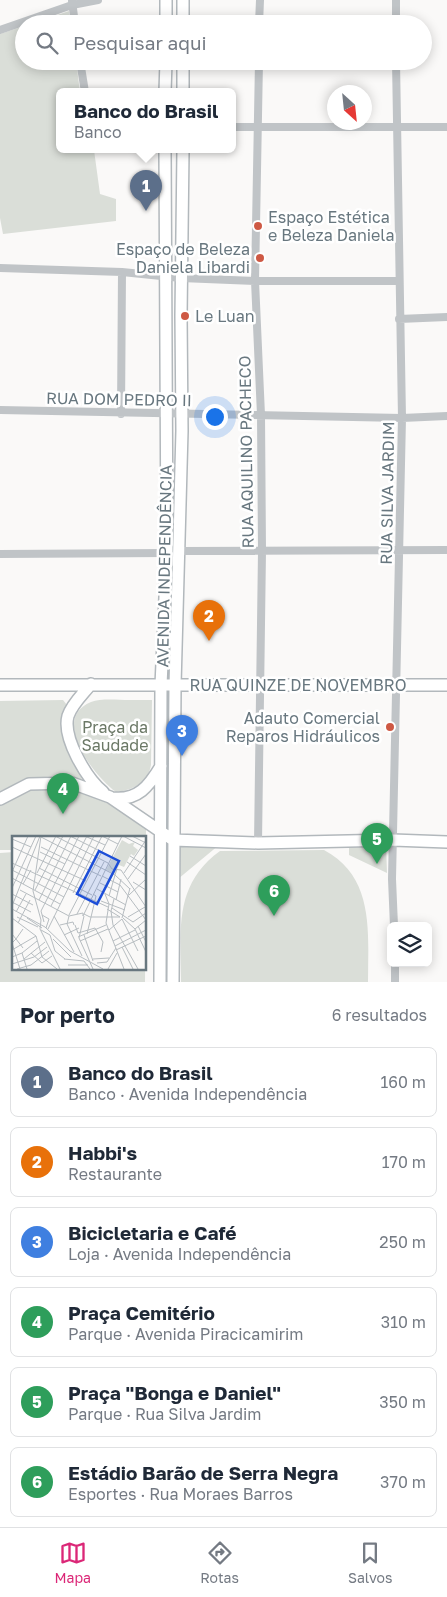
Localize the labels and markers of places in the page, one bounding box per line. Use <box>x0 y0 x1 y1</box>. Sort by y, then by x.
pin: 1 <box>130 170 162 211</box>
place label: Espaço Estética e Beleza Daniela <box>268 207 395 245</box>
marker: Espaço Estética e Beleza Daniela <box>252 220 264 232</box>
place label: Espaço de Beleza Daniela Libardi <box>116 239 250 277</box>
marker: Espaço de Beleza Daniela Libardi <box>254 252 266 264</box>
place label: Le Luan <box>195 306 255 326</box>
marker: Le Luan <box>179 310 191 322</box>
pin: 2 <box>193 600 225 641</box>
place label: Adauto Comercial Reparos Hidráulicos <box>226 708 380 746</box>
pin: 3 <box>166 715 198 756</box>
marker: Adauto Comercial Reparos Hidráulicos <box>384 721 396 733</box>
pin: 4 <box>47 773 79 814</box>
pin: 5 <box>361 823 393 864</box>
pin: 6 <box>258 875 290 916</box>

